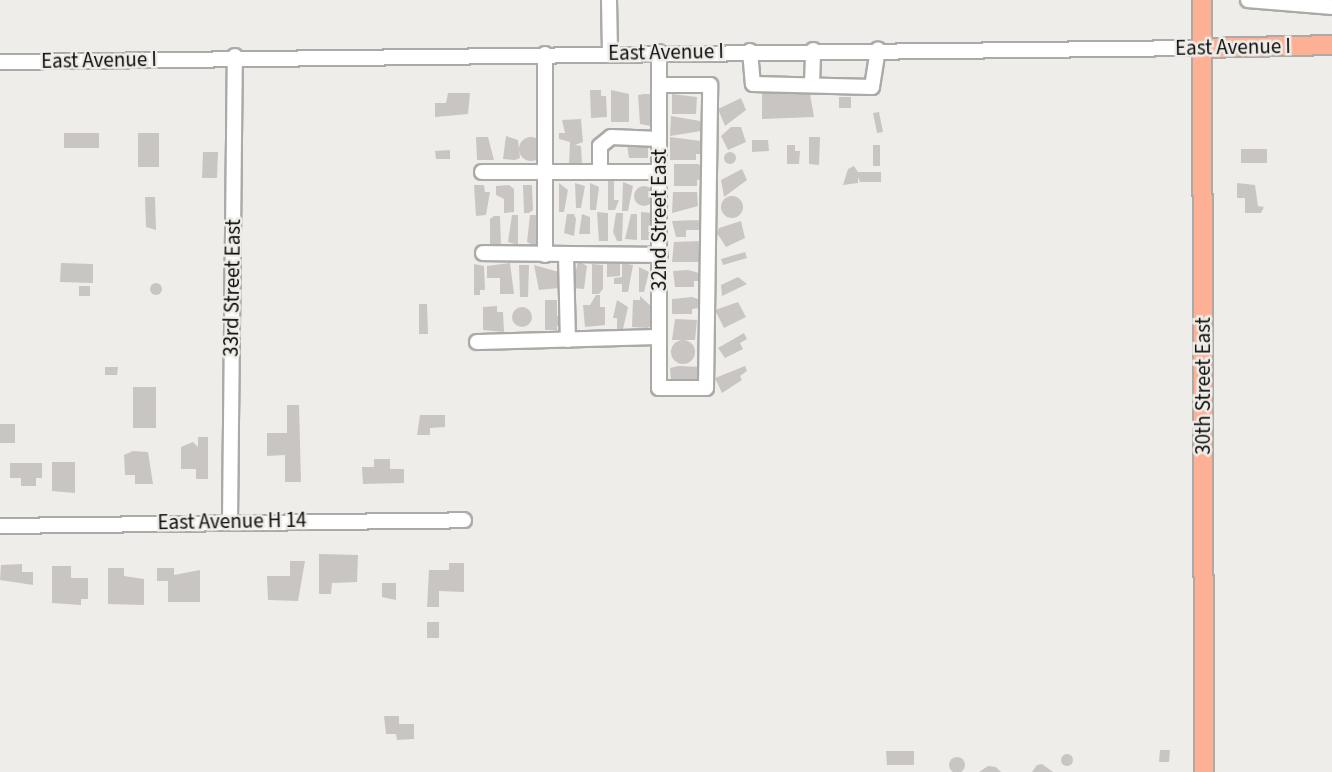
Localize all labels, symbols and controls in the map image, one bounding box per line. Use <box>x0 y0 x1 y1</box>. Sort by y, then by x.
street label: East Avenue I <box>1175 33 1291 61</box>
street label: East Avenue I <box>608 38 724 66</box>
street label: East Avenue I <box>41 46 157 74</box>
street label: 32nd Street East <box>646 149 672 291</box>
street label: 33rd Street East <box>218 219 246 357</box>
street label: 30th Street East <box>1190 317 1216 455</box>
street label: East Avenue H 14 <box>157 507 307 535</box>

